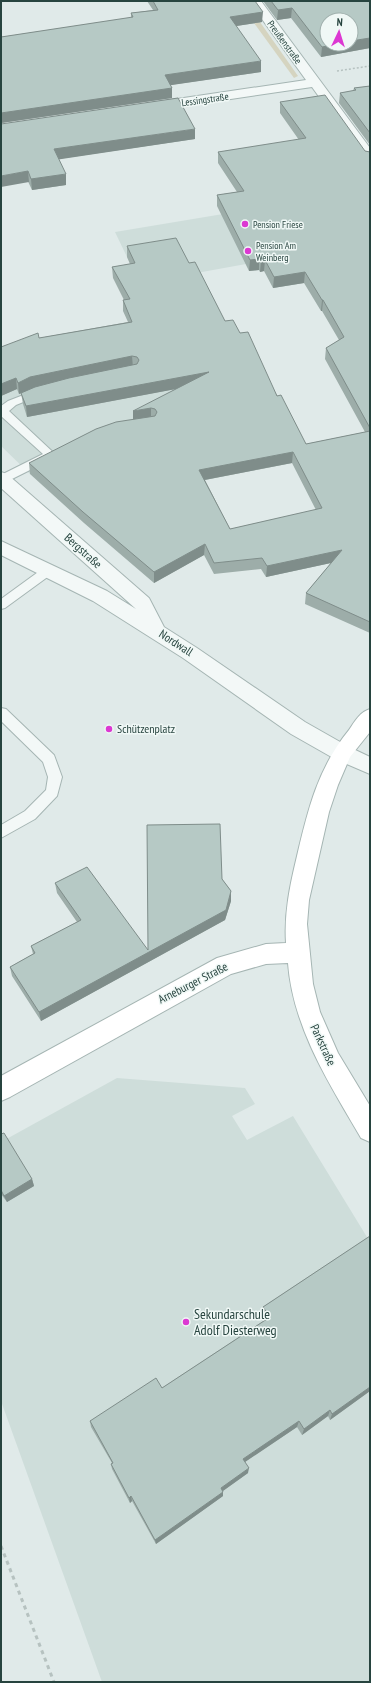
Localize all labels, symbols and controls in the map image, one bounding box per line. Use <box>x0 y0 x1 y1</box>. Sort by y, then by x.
north arrow <box>319 12 359 52</box>
text: N <box>336 15 343 29</box>
street label: Preußenstraße <box>264 18 305 67</box>
street label: Lessingstraße <box>181 90 229 109</box>
place label: Pension Friese <box>253 218 303 231</box>
marker: Pension Friese <box>240 219 250 229</box>
place label: Pension Am Weinberg <box>256 239 296 264</box>
marker: Pension Am Weinberg <box>243 246 253 256</box>
street label: Bergstraße <box>61 530 105 571</box>
street label: Nordwall <box>156 626 196 659</box>
place label: Schützenplatz <box>117 721 175 736</box>
marker: Schützenplatz <box>104 724 114 734</box>
street label: Arneburger Straße <box>155 959 230 1007</box>
street label: Parkstraße <box>307 1022 340 1068</box>
place label: Sekundarschule Adolf Diesterweg <box>194 1305 277 1339</box>
marker: Sekundarschule Adolf Diesterweg <box>181 1317 191 1327</box>

